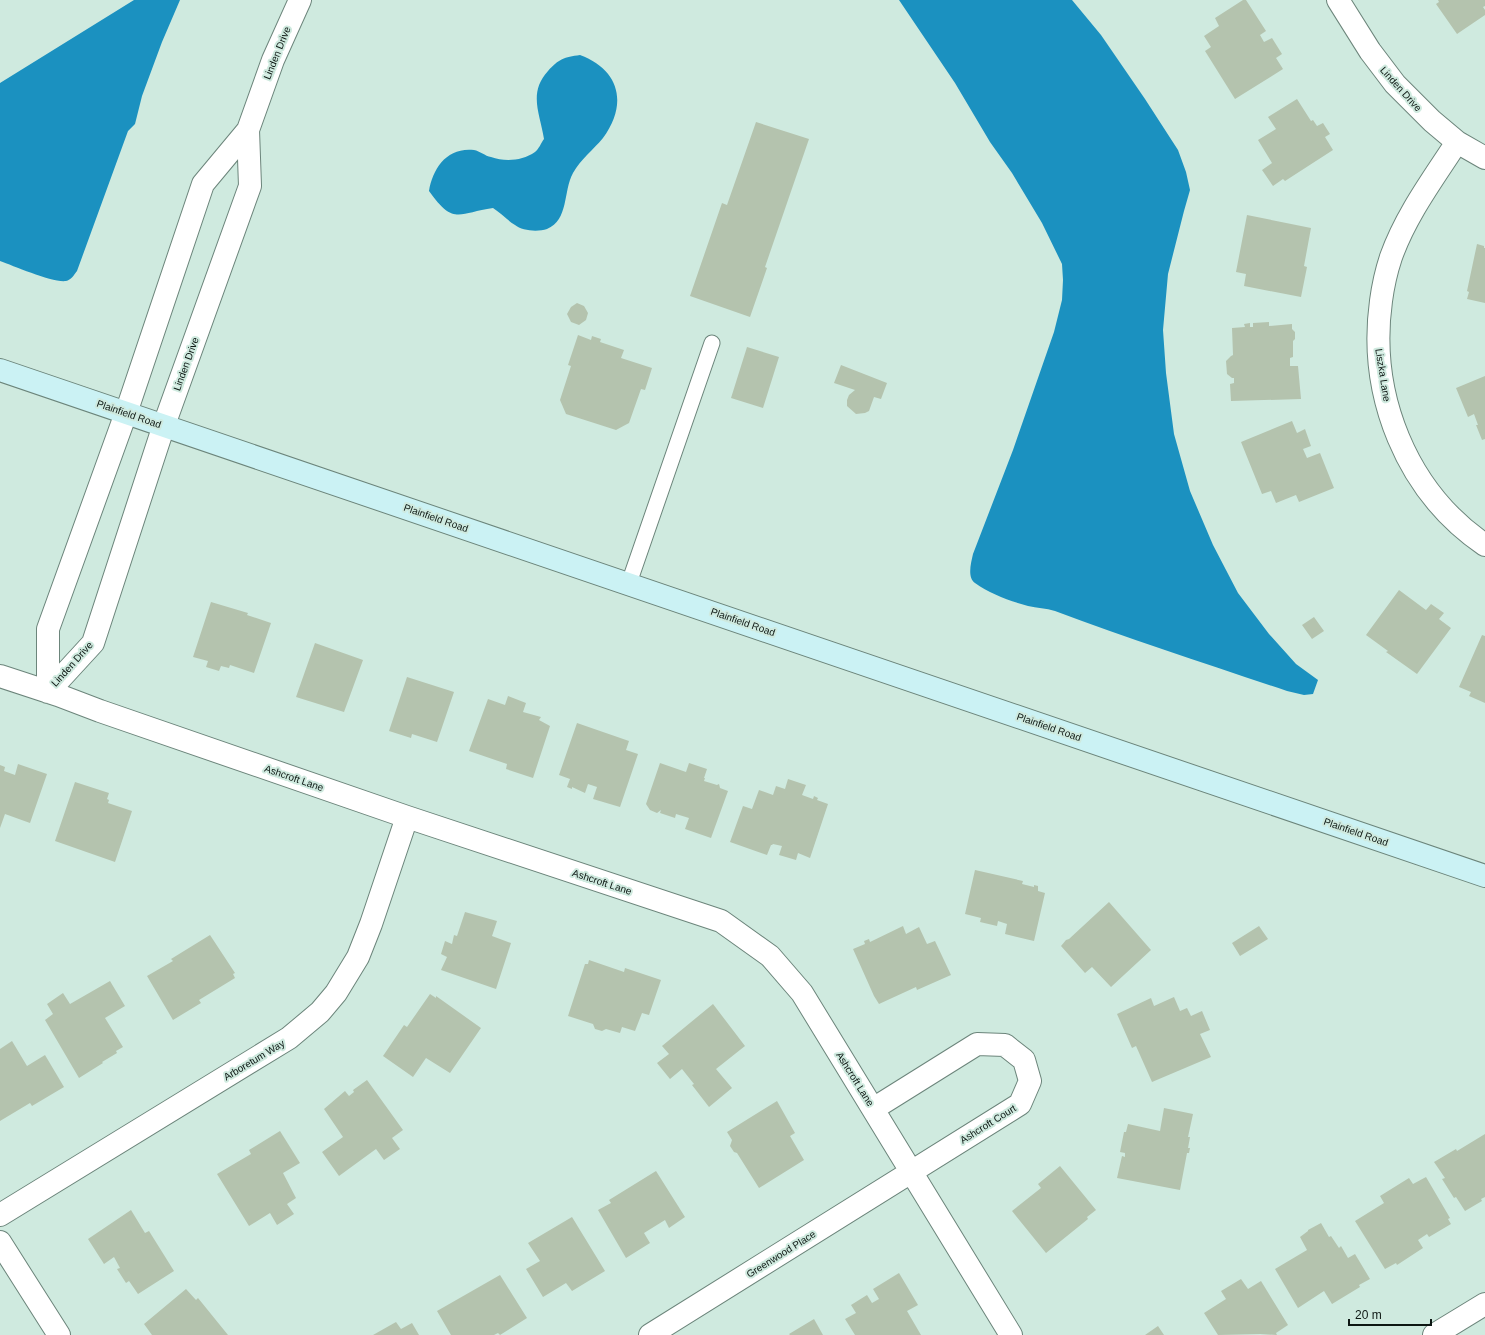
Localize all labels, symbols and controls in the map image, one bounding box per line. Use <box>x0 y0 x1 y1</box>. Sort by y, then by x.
street label: Linden Drive <box>261 25 293 81</box>
street label: Linden Drive <box>1378 64 1424 114</box>
street label: Linden Drive <box>171 335 201 392</box>
street label: Liszka Lane <box>1373 348 1393 403</box>
street label: Plainfield Road <box>95 398 163 430</box>
street label: Plainfield Road <box>402 502 470 534</box>
street label: Plainfield Road <box>709 606 777 638</box>
street label: Linden Drive <box>49 639 95 689</box>
street label: Plainfield Road <box>1015 711 1083 743</box>
street label: Ashcroft Lane <box>263 763 325 793</box>
street label: Plainfield Road <box>1322 816 1390 848</box>
street label: Ashcroft Lane <box>571 867 633 897</box>
street label: Arboretum Way <box>222 1037 286 1083</box>
street label: Ashcroft Lane <box>834 1050 876 1108</box>
street label: Ashcroft Court <box>958 1102 1018 1146</box>
street label: Greenwood Place <box>744 1228 818 1280</box>
scale bar <box>1349 1301 1431 1327</box>
text: 20 m <box>1355 1308 1382 1322</box>

